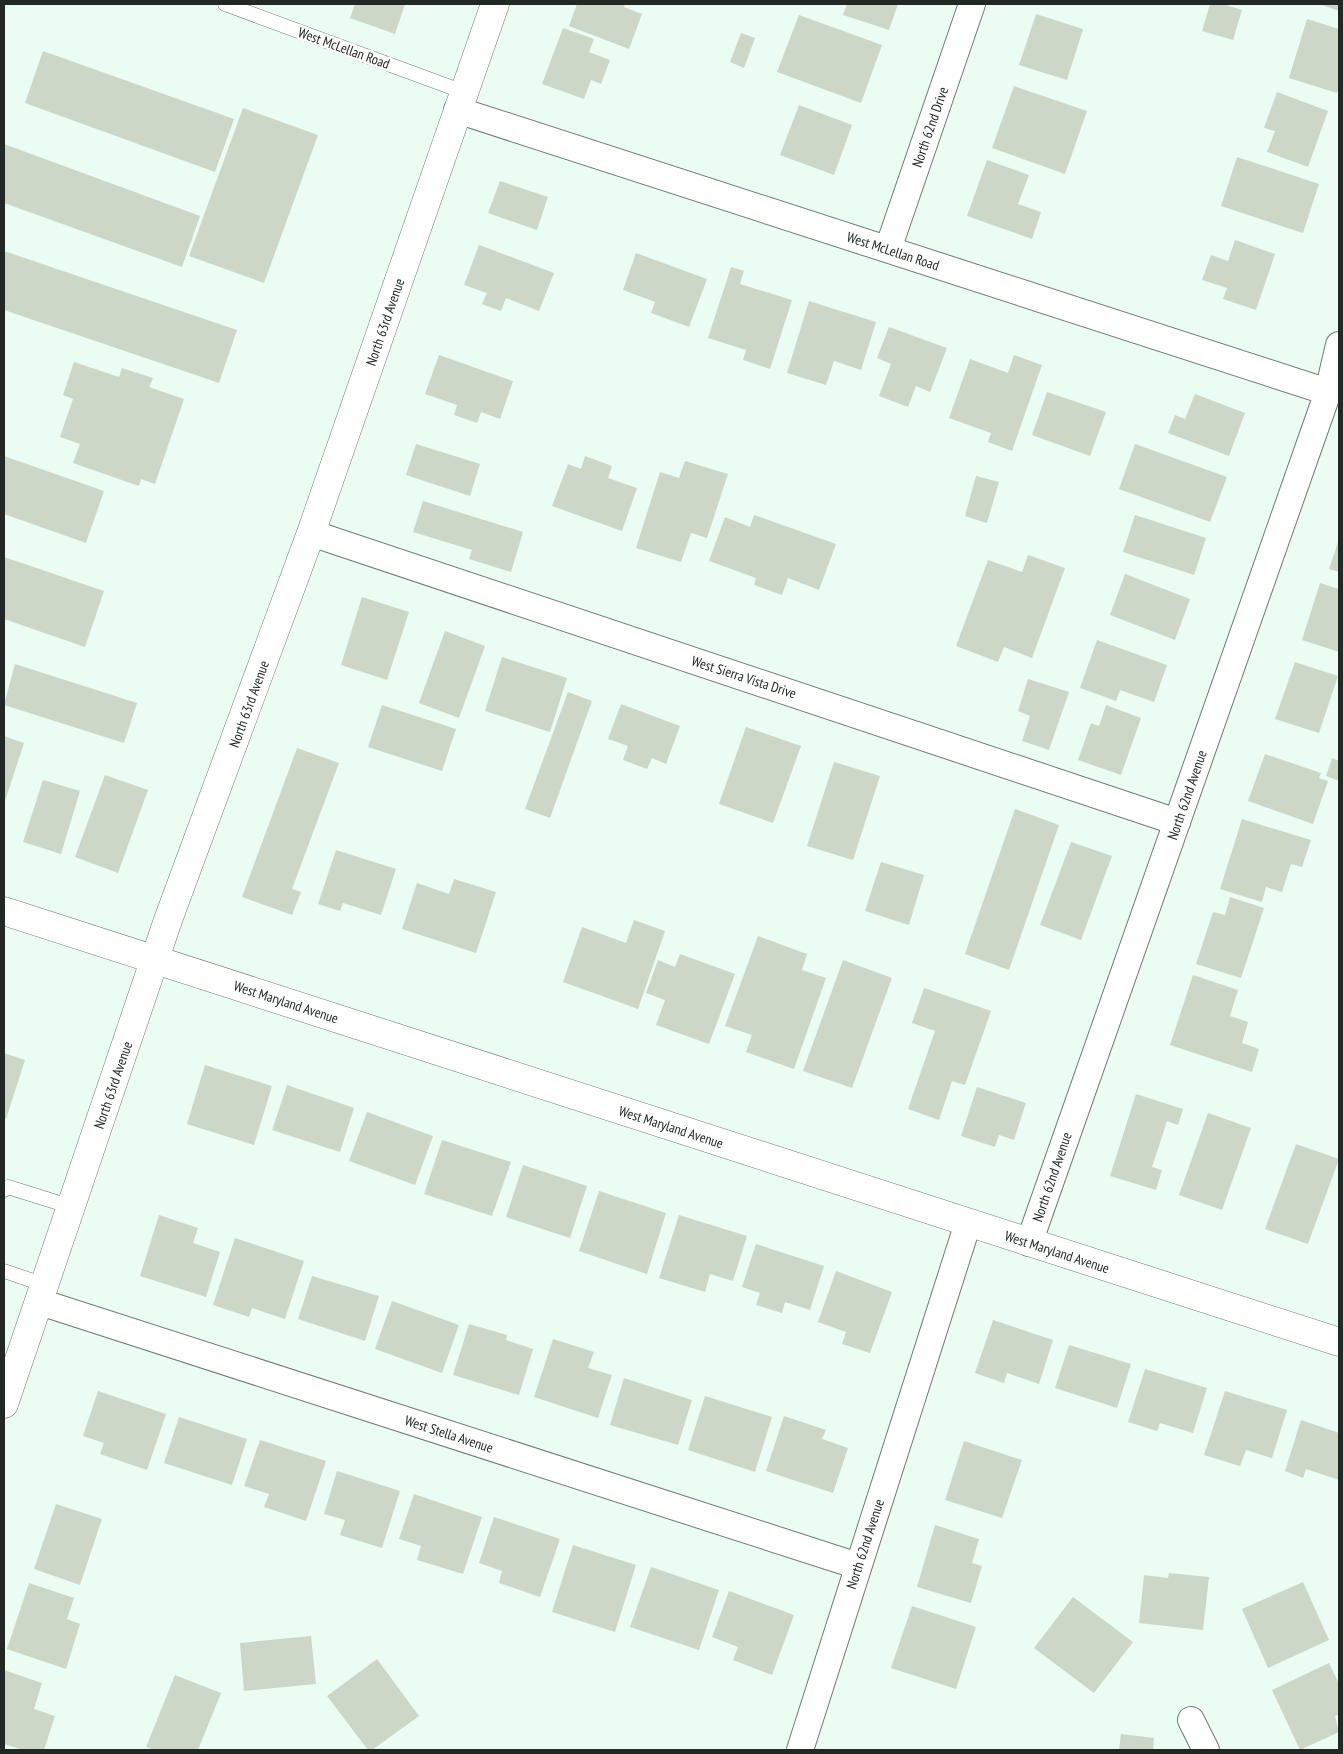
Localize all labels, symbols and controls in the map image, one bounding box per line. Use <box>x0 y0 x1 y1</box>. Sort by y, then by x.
street label: West McLellan Road <box>296 23 392 73</box>
street label: North 62nd Drive <box>908 84 952 170</box>
street label: West McLellan Road <box>844 228 942 274</box>
street label: North 63rd Avenue <box>362 276 408 368</box>
street label: West Sierra Vista Drive <box>689 652 799 702</box>
street label: North 63rd Avenue <box>225 658 273 750</box>
street label: North 62nd Avenue <box>1163 748 1211 842</box>
street label: West Maryland Avenue <box>231 977 341 1027</box>
street label: North 63rd Avenue <box>90 1039 136 1131</box>
street label: West Maryland Avenue <box>616 1102 726 1152</box>
street label: North 62nd Avenue <box>1028 1130 1076 1224</box>
street label: West Maryland Avenue <box>1002 1227 1112 1277</box>
street label: West Stella Avenue <box>403 1411 496 1457</box>
street label: North 62nd Avenue <box>842 1497 888 1591</box>

